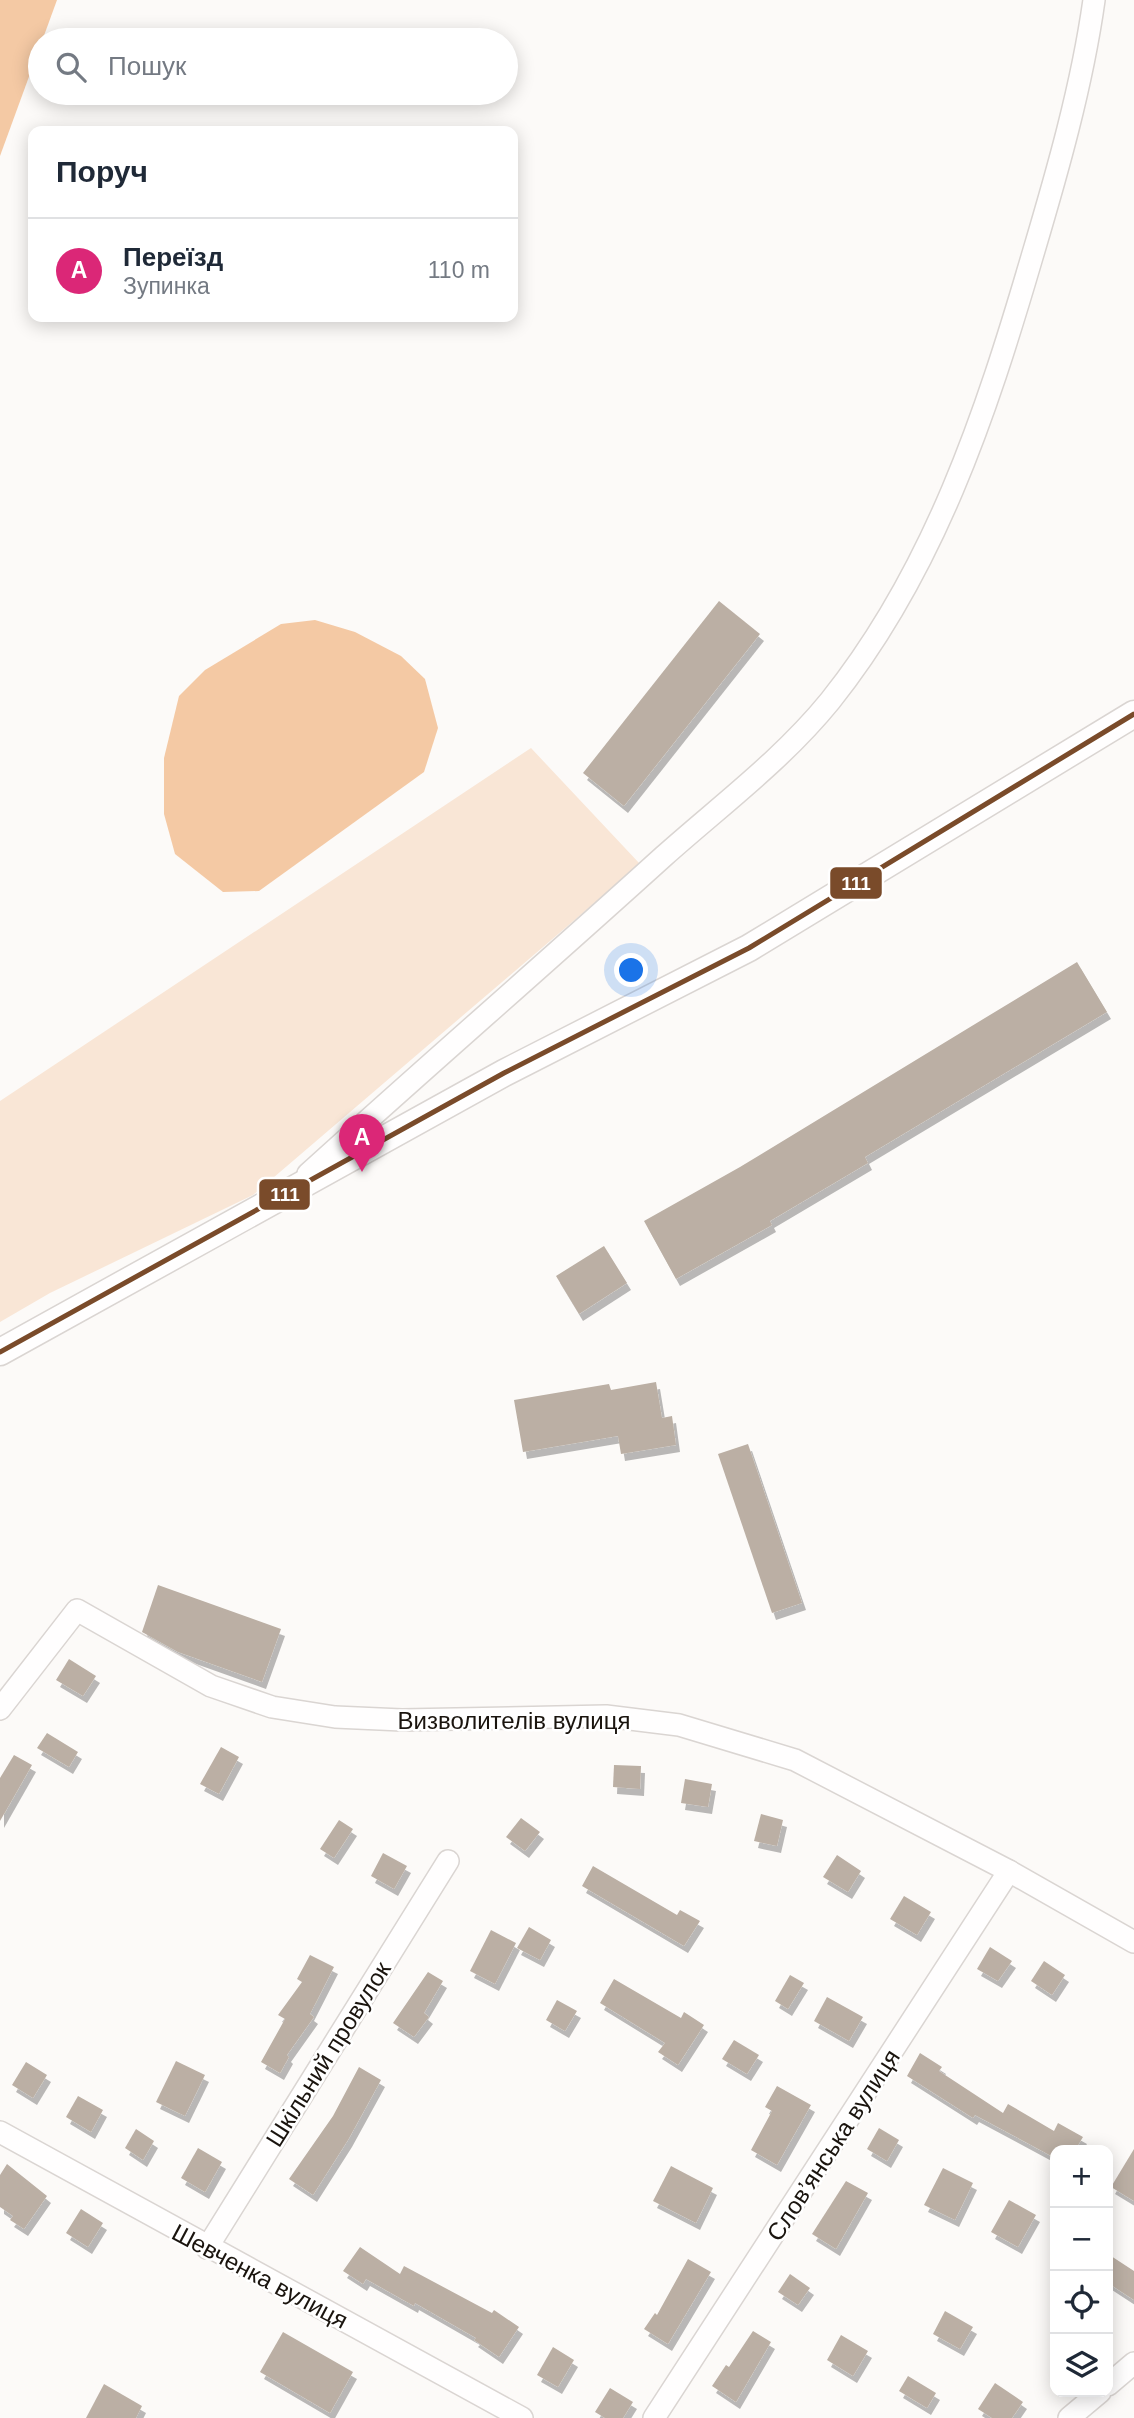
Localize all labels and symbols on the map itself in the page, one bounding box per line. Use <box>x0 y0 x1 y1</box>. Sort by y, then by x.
line badge: 111 <box>829 866 883 900</box>
text: 111 <box>841 873 871 894</box>
your location <box>614 953 648 987</box>
pin: A <box>339 1114 385 1172</box>
line badge: 111 <box>258 1178 311 1211</box>
text: 111 <box>270 1184 300 1205</box>
street label: Визволителів вулиця <box>397 1707 631 1734</box>
street label: Шкільний провулок <box>260 1956 396 2151</box>
street label: Слов’янська вулиця <box>761 2044 905 2246</box>
street label: Шевченка вулиця <box>168 2218 352 2334</box>

